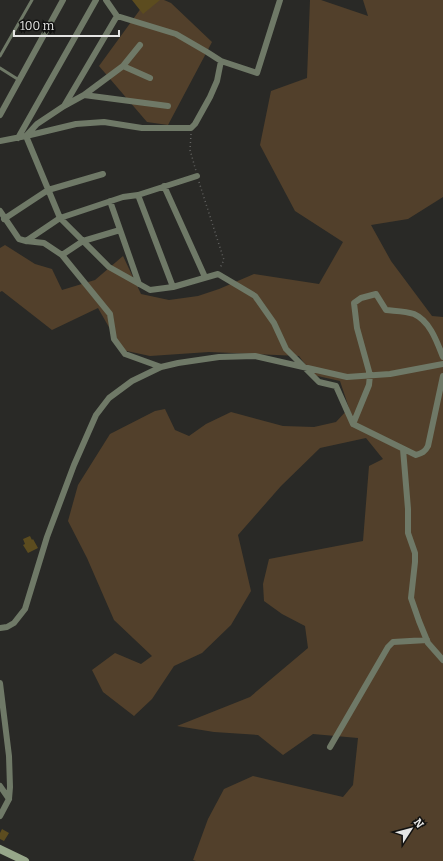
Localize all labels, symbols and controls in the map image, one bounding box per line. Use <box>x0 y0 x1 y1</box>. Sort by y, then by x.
scale bar <box>14 12 119 38</box>
text: 100 m <box>20 19 55 33</box>
north arrow <box>391 809 431 849</box>
text: N <box>411 816 427 831</box>

